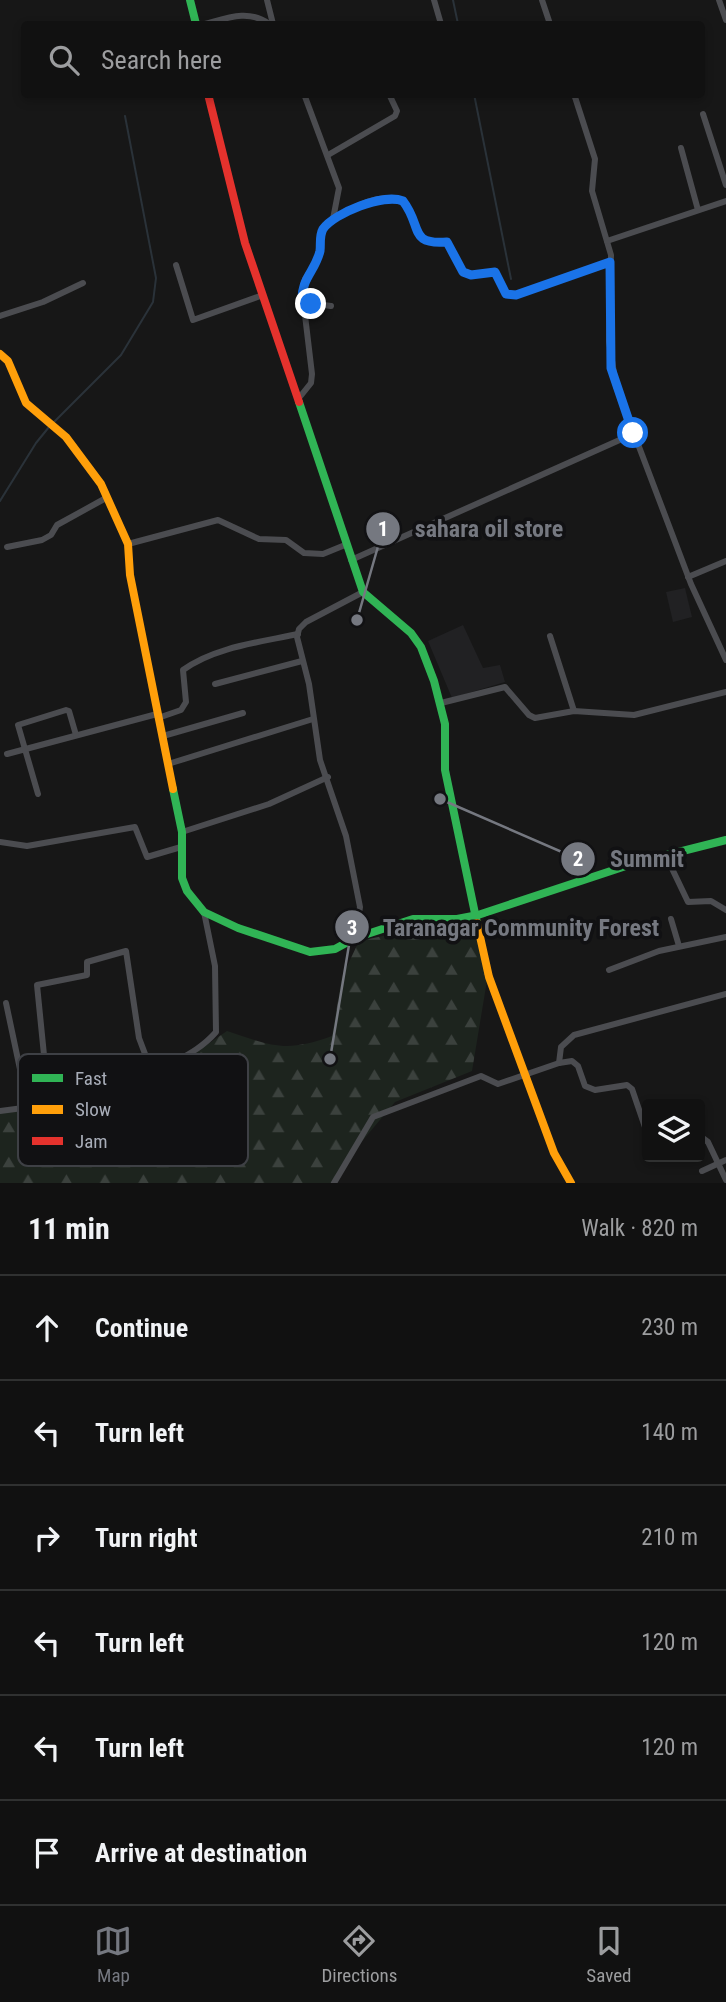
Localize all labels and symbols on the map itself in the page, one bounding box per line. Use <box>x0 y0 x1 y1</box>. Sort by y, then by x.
route end <box>295 288 326 319</box>
route start <box>617 417 648 448</box>
callout: sahara oil store <box>366 506 577 551</box>
text: sahara oil store <box>415 515 563 543</box>
text: 1 <box>378 517 388 541</box>
callout: Summit <box>561 836 698 881</box>
text: Summit <box>610 845 684 873</box>
text: 2 <box>573 847 583 871</box>
callout: Taranagar Community Forest <box>334 905 673 950</box>
text: Taranagar Community Forest <box>383 914 659 942</box>
text: 3 <box>347 916 357 940</box>
legend <box>18 1054 248 1166</box>
text: Fast <box>75 1067 107 1090</box>
text: Slow <box>75 1098 111 1121</box>
text: Jam <box>75 1130 108 1153</box>

